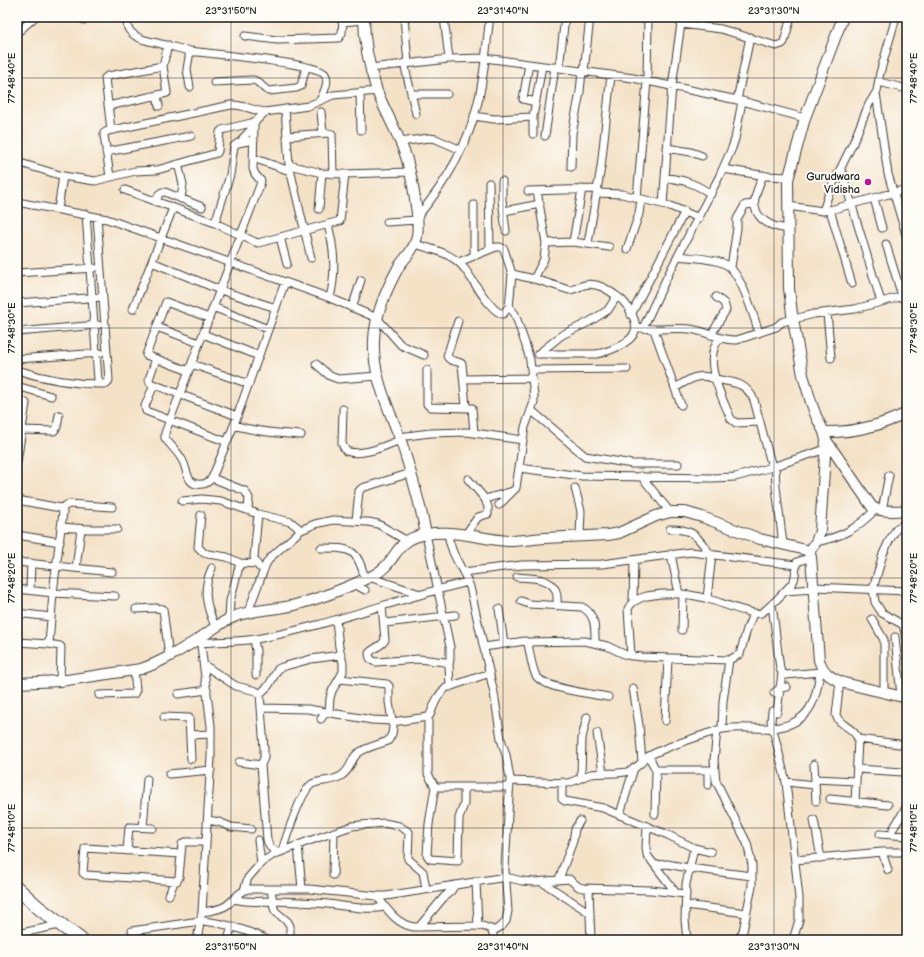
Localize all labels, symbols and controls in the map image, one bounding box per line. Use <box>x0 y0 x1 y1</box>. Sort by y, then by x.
text: 23°31'50"N <box>205 5 257 17</box>
text: 23°31'40"N <box>477 5 529 17</box>
text: 23°31'30"N <box>748 5 800 17</box>
text: 77°48'40"E <box>6 52 18 103</box>
text: 77°48'40"E <box>908 52 920 103</box>
place label: Gurudwara Vidisha <box>806 170 860 196</box>
marker: Gurudwara Vidisha <box>863 177 873 187</box>
text: 77°48'30"E <box>6 302 18 353</box>
text: 77°48'30"E <box>908 302 920 353</box>
text: 77°48'20"E <box>6 552 18 603</box>
text: 77°48'20"E <box>908 552 920 603</box>
text: 77°48'10"E <box>6 803 18 852</box>
text: 77°48'10"E <box>908 803 920 852</box>
text: 23°31'50"N <box>205 941 257 953</box>
text: 23°31'40"N <box>477 941 529 953</box>
text: 23°31'30"N <box>748 941 800 953</box>

